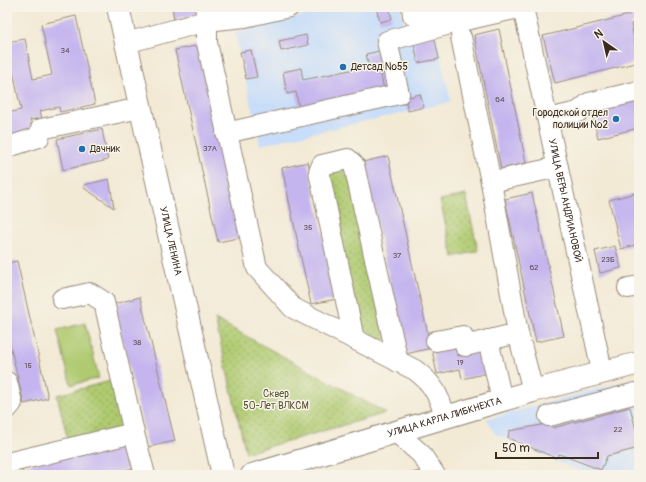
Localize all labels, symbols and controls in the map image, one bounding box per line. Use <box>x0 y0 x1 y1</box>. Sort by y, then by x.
north arrow <box>584 22 624 62</box>
text: N <box>592 26 606 42</box>
house number: 34 <box>60 46 70 55</box>
place label: Детсад №55 <box>350 61 408 73</box>
marker: Детсад №55 <box>338 62 348 72</box>
house number: 64 <box>495 95 505 104</box>
place label: Городской отдел полиции №2 <box>533 107 608 131</box>
marker: Городской отдел полиции №2 <box>611 114 621 124</box>
street label: УЛИЦА ВЕРЫ АНДРИАНОВОЙ <box>546 138 585 263</box>
place label: Дачник <box>89 143 120 155</box>
marker: Дачник <box>77 144 87 154</box>
house number: 37А <box>203 144 217 153</box>
street label: УЛИЦА ЛЕНИНА <box>157 206 184 277</box>
house number: 35 <box>304 223 312 232</box>
house number: 37 <box>393 251 402 260</box>
house number: 23Б <box>601 255 615 264</box>
house number: 62 <box>529 263 539 272</box>
house number: 38 <box>133 338 141 347</box>
house number: 19 <box>456 358 464 367</box>
house number: 15 <box>24 361 32 370</box>
park label: Сквер 50-Лет ВЛКСМ <box>243 388 309 412</box>
street label: УЛИЦА КАРЛА ЛИБКНЕХТА <box>386 395 504 440</box>
house number: 22 <box>614 425 623 434</box>
scale bar <box>496 434 598 460</box>
text: 50 m <box>502 441 530 456</box>

